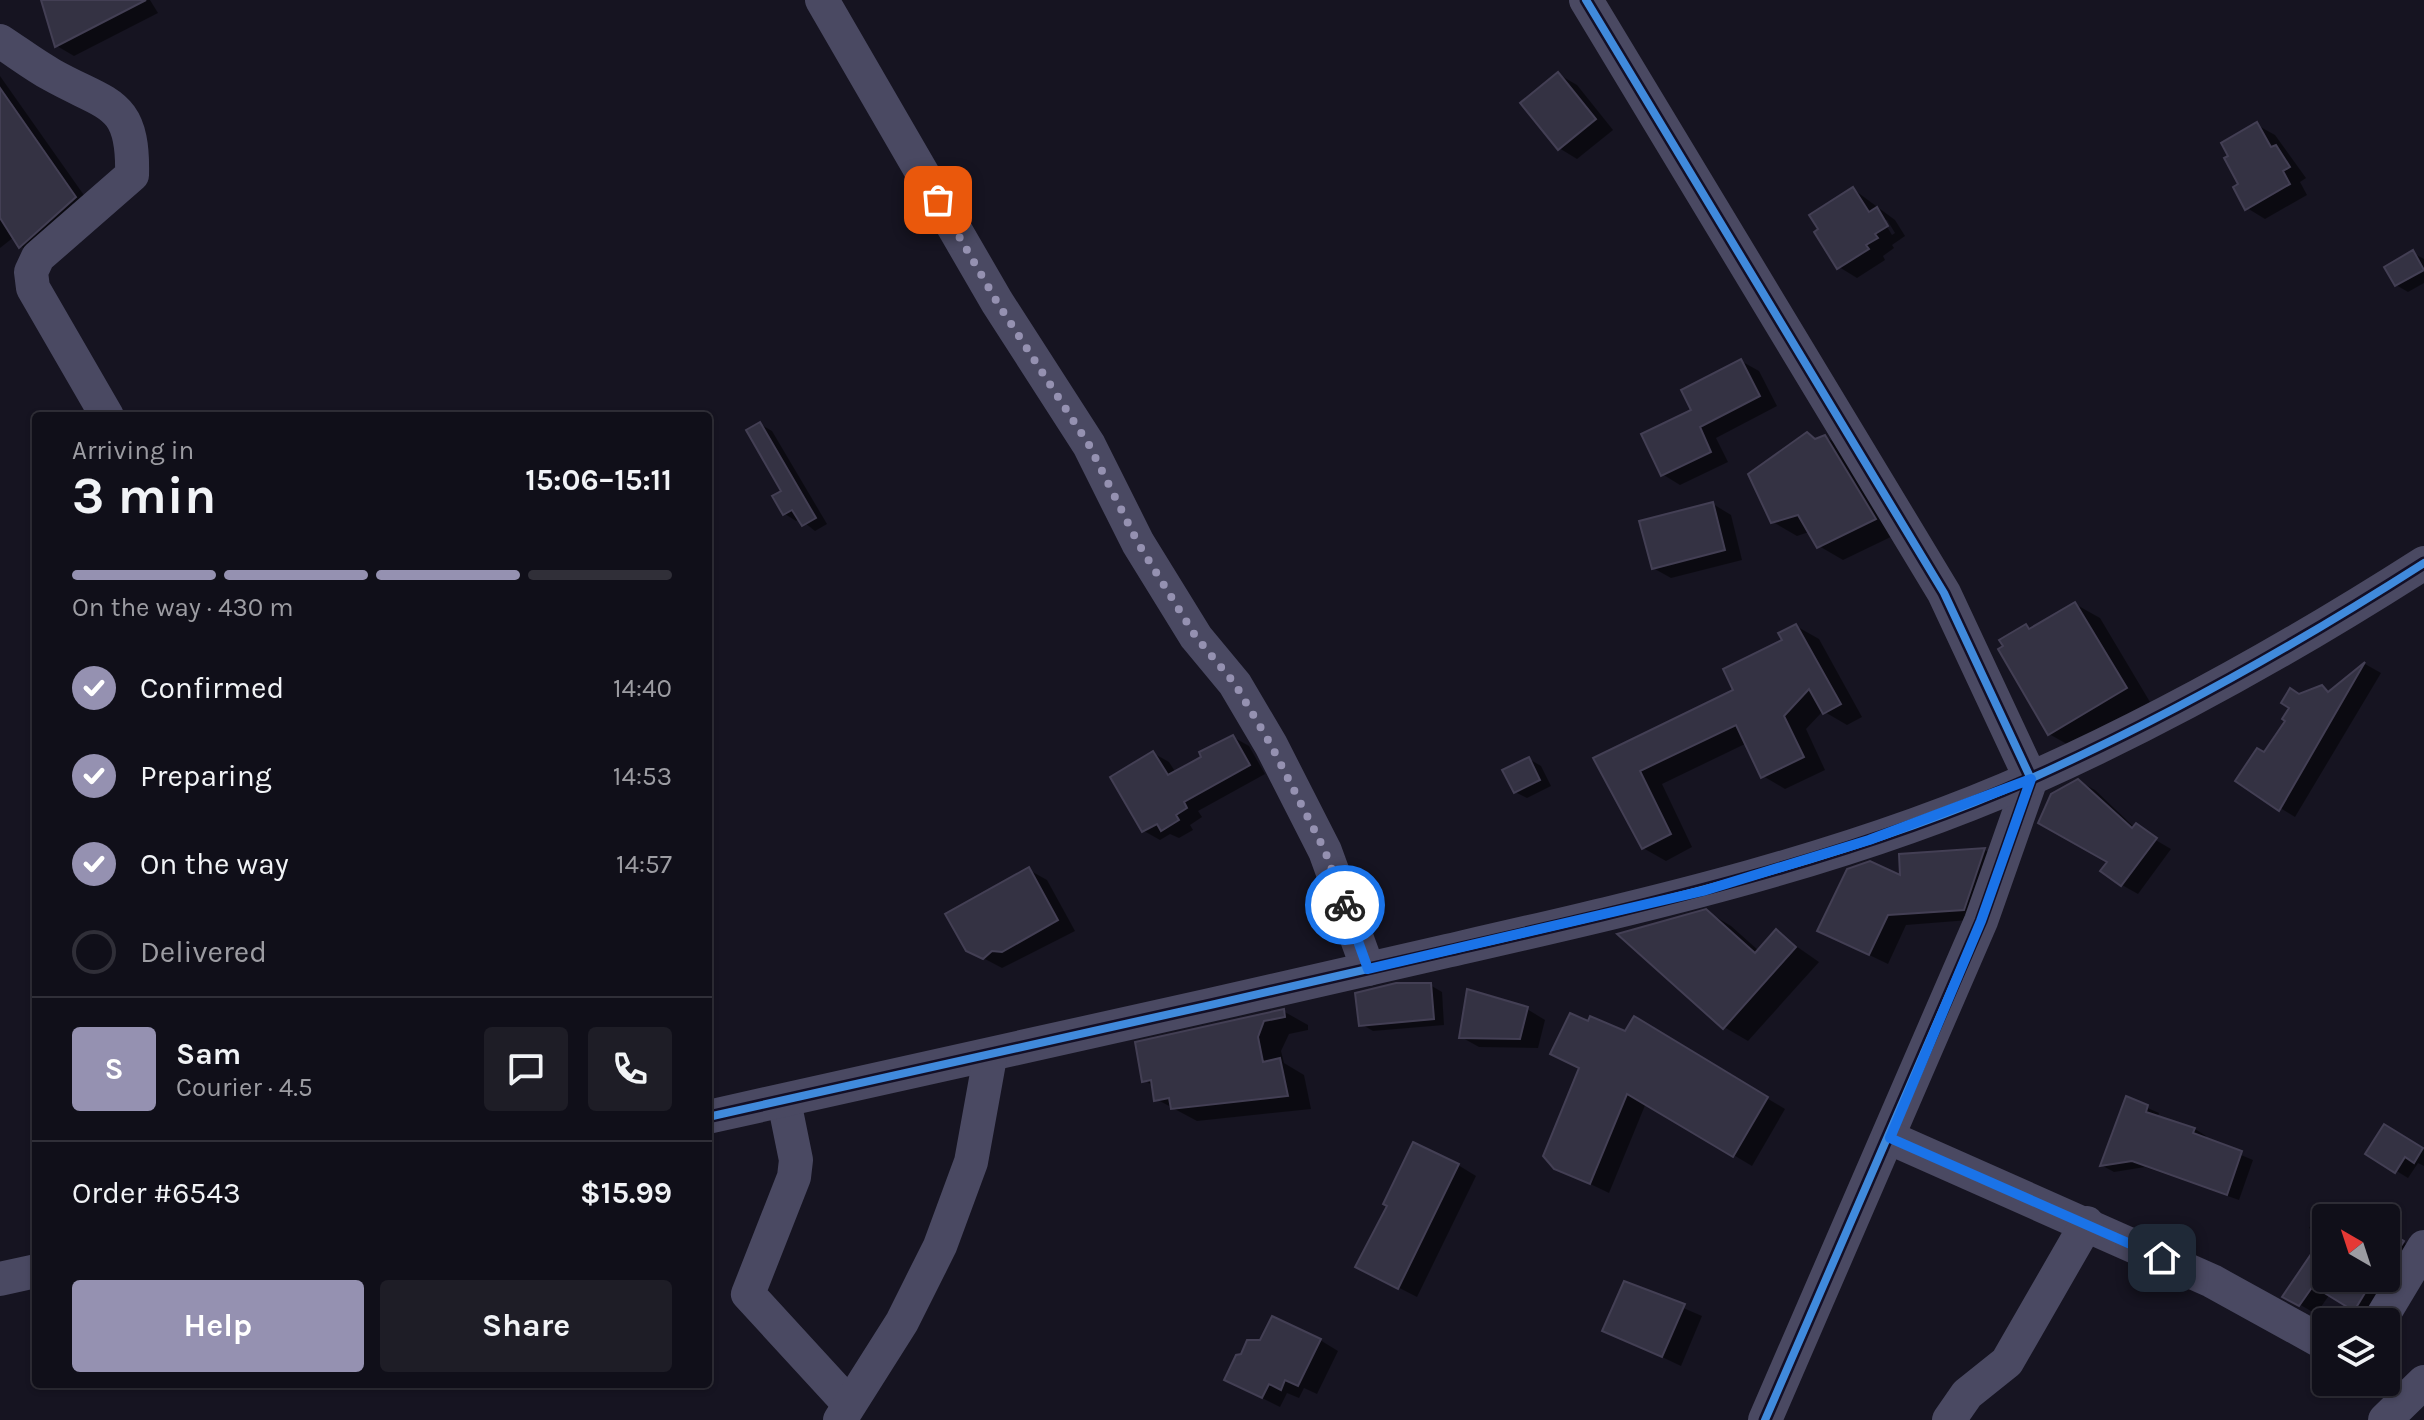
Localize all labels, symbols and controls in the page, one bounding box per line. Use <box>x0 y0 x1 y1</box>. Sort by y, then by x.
pin <box>904 166 972 234</box>
icon: bag <box>916 178 960 222</box>
text: Arriving in <box>72 435 194 466</box>
text: 15:06–15:11 <box>525 462 672 498</box>
text: 3 min <box>72 465 216 526</box>
text: On the way · 430 m <box>72 592 294 623</box>
icon: check <box>72 666 116 710</box>
text: Confirmed <box>140 670 284 706</box>
text: 14:40 <box>613 673 672 704</box>
icon: check <box>72 754 116 798</box>
text: Preparing <box>140 758 272 794</box>
text: 14:53 <box>613 761 672 792</box>
icon: check <box>72 842 116 886</box>
text: On the way <box>140 846 289 882</box>
text: 14:57 <box>616 849 672 880</box>
courier <box>1305 865 1385 945</box>
icon: bike <box>1323 883 1367 927</box>
text: Delivered <box>140 934 267 970</box>
button: chat <box>484 1027 568 1111</box>
button: phone <box>588 1027 672 1111</box>
text: Sam <box>176 1036 241 1072</box>
text: S <box>104 1051 124 1087</box>
text: Courier · 4.5 <box>176 1072 313 1103</box>
text: Order #6543 <box>72 1175 241 1211</box>
text: $15.99 <box>580 1175 672 1211</box>
north arrow <box>2312 1204 2400 1292</box>
map controls <box>2312 1204 2400 1396</box>
pin <box>2128 1224 2196 1292</box>
icon: home <box>2140 1236 2184 1280</box>
button: Help <box>72 1280 364 1372</box>
button: Share <box>380 1280 672 1372</box>
button: layers <box>2312 1308 2400 1396</box>

